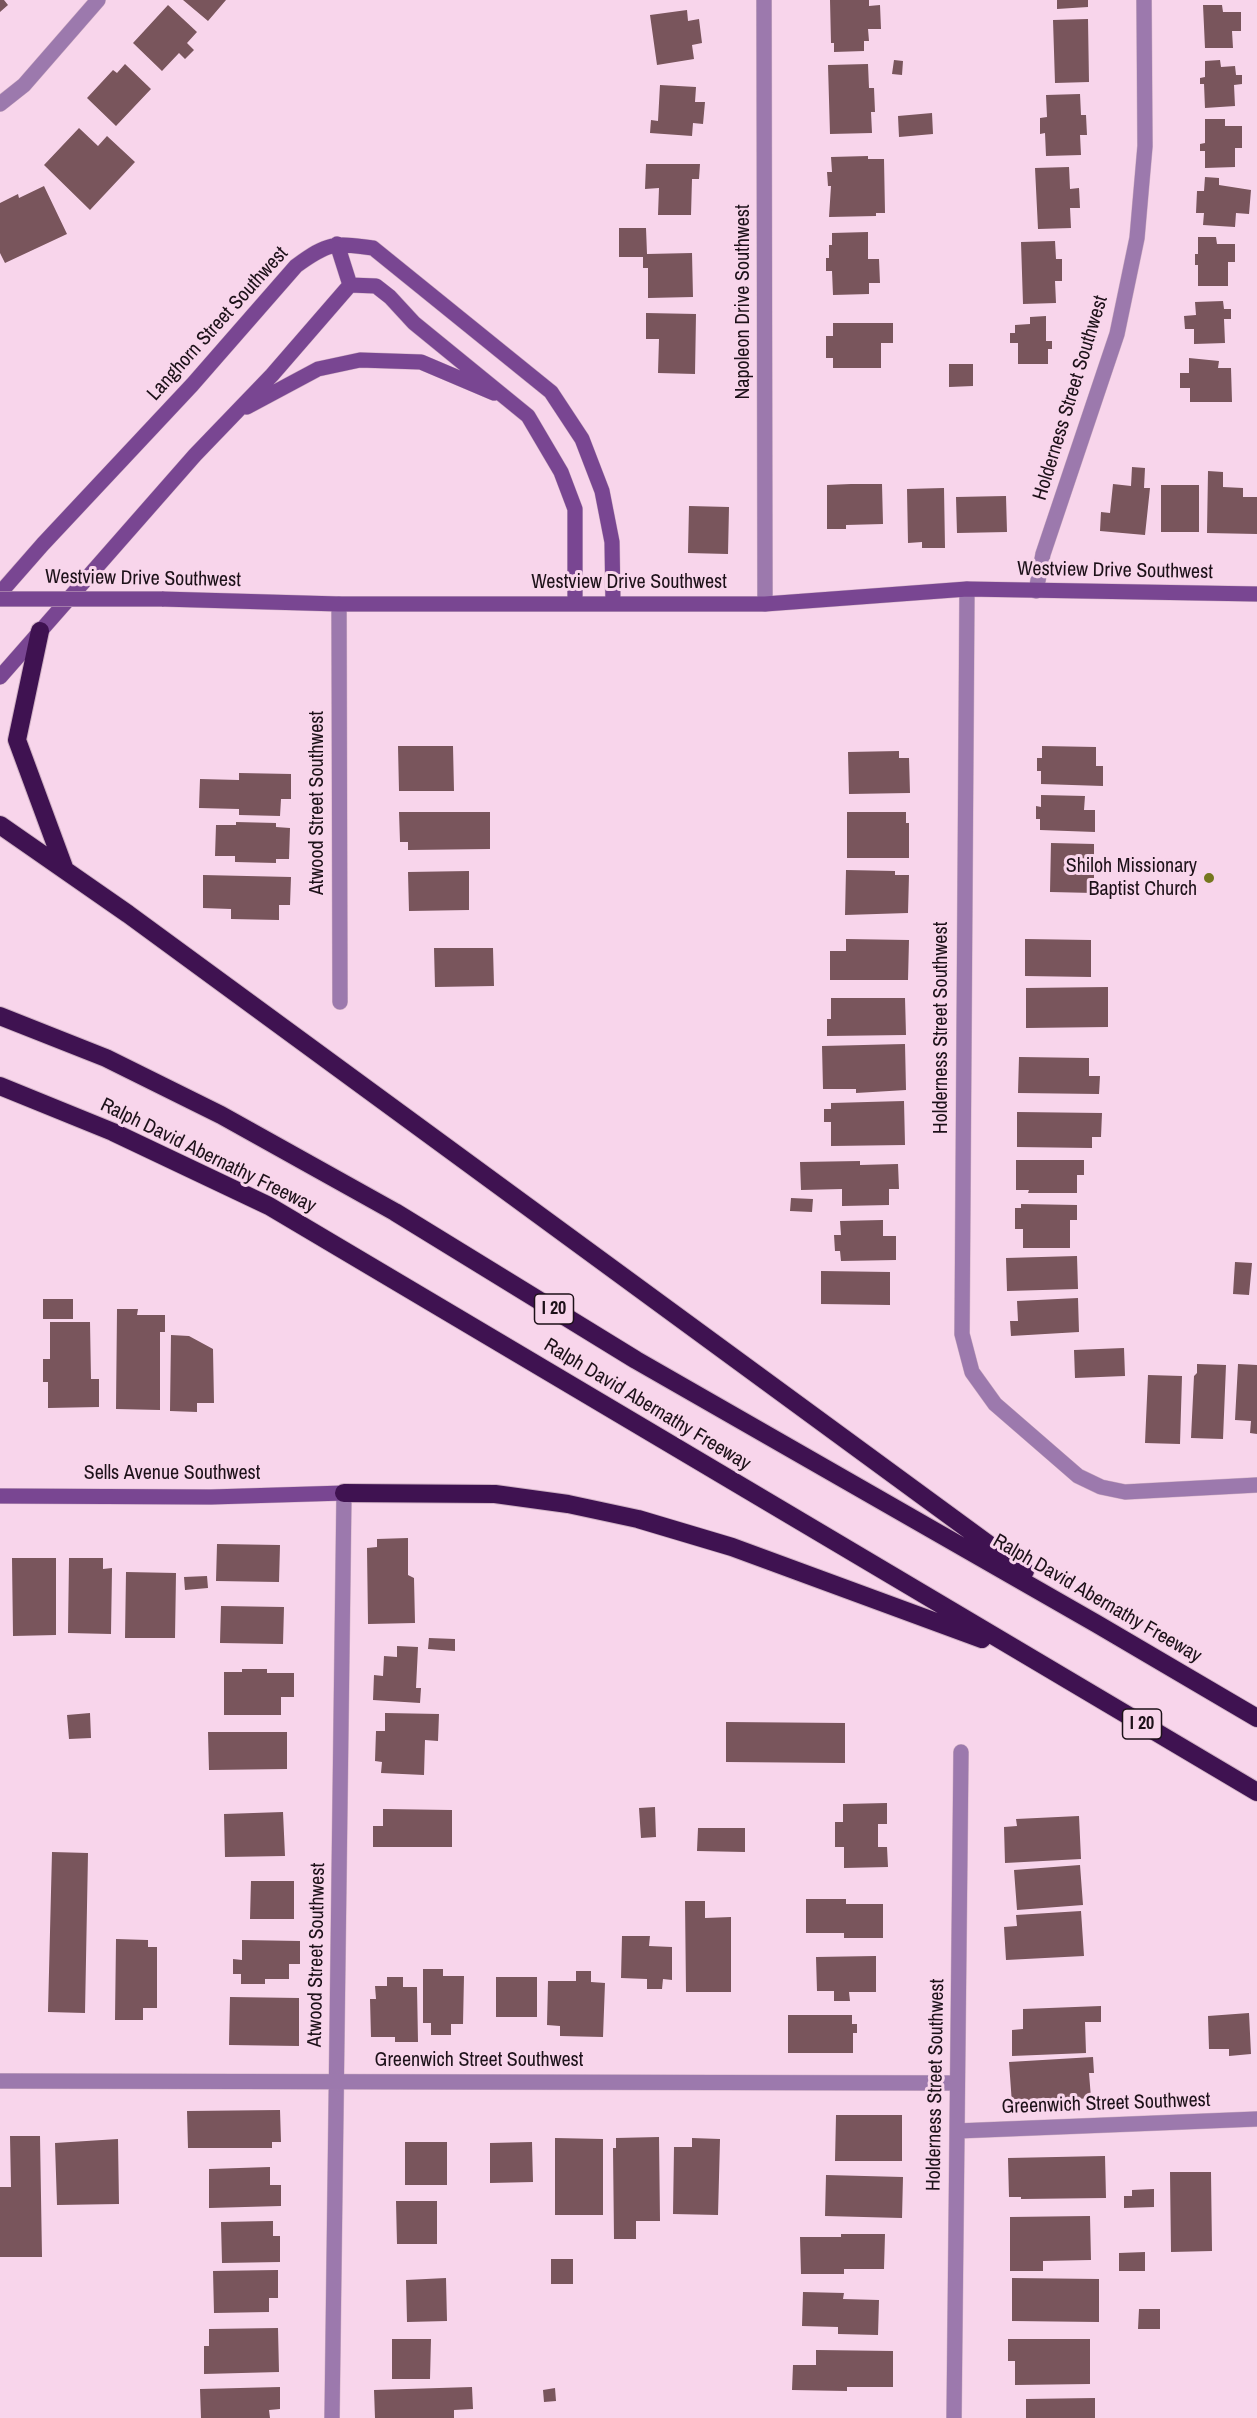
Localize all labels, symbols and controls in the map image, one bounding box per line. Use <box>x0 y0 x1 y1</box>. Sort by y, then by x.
street label: Napoleon Drive Southwest <box>732 204 756 400</box>
street label: Langhorn Street Southwest <box>143 242 293 406</box>
street label: Holderness Street Southwest <box>1028 293 1114 503</box>
street label: Westview Drive Southwest <box>1017 557 1213 585</box>
street label: Westview Drive Southwest <box>45 565 241 593</box>
street label: Westview Drive Southwest <box>531 571 727 595</box>
street label: Atwood Street Southwest <box>306 711 330 895</box>
place label: Shiloh Missionary Baptist Church <box>1066 855 1197 902</box>
marker: Shiloh Missionary Baptist Church <box>1202 871 1216 885</box>
street label: Holderness Street Southwest <box>930 922 954 1134</box>
street label: Ralph David Abernathy Freeway <box>96 1093 320 1219</box>
road number: I 20 <box>534 1294 574 1324</box>
street label: Ralph David Abernathy Freeway <box>539 1334 755 1476</box>
street label: Sells Avenue Southwest <box>84 1462 260 1486</box>
street label: Ralph David Abernathy Freeway <box>988 1529 1206 1669</box>
road number: I 20 <box>1122 1709 1162 1739</box>
street label: Atwood Street Southwest <box>303 1863 331 2047</box>
street label: Holderness Street Southwest <box>922 1979 950 2191</box>
street label: Greenwich Street Southwest <box>375 2049 583 2073</box>
street label: Greenwich Street Southwest <box>1001 2088 1211 2120</box>

